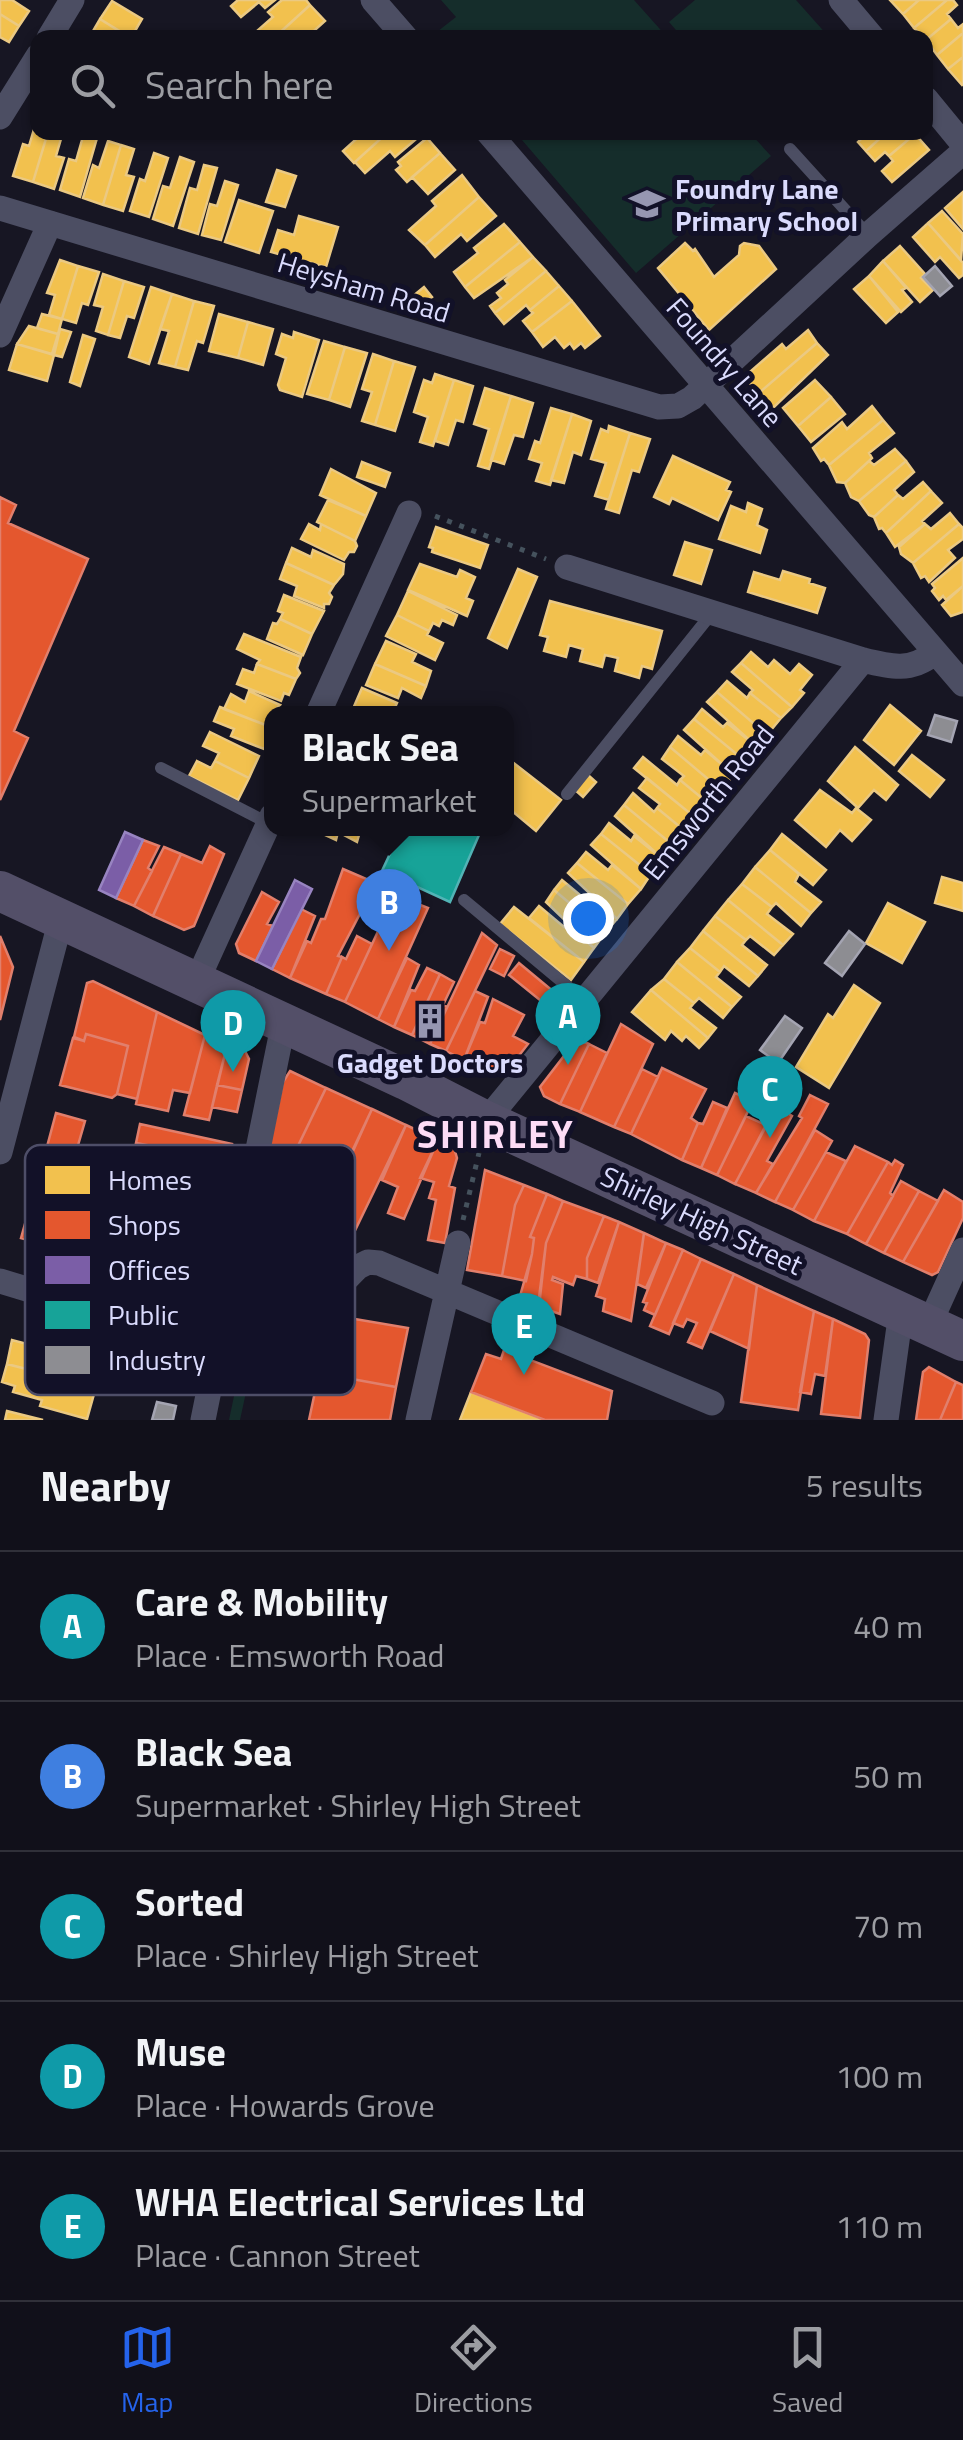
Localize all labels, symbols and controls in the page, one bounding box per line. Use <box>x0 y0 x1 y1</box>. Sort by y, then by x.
search box <box>30 30 933 140</box>
text: Search here <box>145 56 333 114</box>
icon: search <box>65 58 120 113</box>
place label: Foundry Lane Primary School <box>675 167 858 242</box>
school or university icon: Foundry Lane Primary School <box>628 185 666 223</box>
street label: Heysham Road <box>272 240 456 334</box>
street label: Foundry Lane <box>656 288 794 436</box>
popup <box>264 706 514 836</box>
street label: Emsworth Road <box>632 715 784 889</box>
text: Black Sea <box>302 718 459 776</box>
text: Supermarket <box>302 776 476 824</box>
pin: B <box>356 868 422 951</box>
your location <box>563 893 614 944</box>
pin: A <box>536 982 600 1065</box>
pin: D <box>200 990 266 1072</box>
building icon: Gadget Doctors <box>411 1002 449 1040</box>
place label: Gadget Doctors <box>337 1041 523 1084</box>
pin: C <box>738 1056 802 1138</box>
district label: SHIRLEY <box>417 1105 575 1163</box>
legend <box>25 1145 355 1395</box>
street label: Shirley High Street <box>594 1154 810 1286</box>
text: Homes <box>108 1158 192 1201</box>
text: Shops <box>108 1203 181 1246</box>
text: Offices <box>108 1248 190 1291</box>
pin: E <box>492 1292 556 1375</box>
text: Public <box>108 1293 179 1336</box>
text: Industry <box>108 1338 206 1381</box>
text: Nearby <box>40 1453 171 1517</box>
text: 5 results <box>806 1461 923 1509</box>
text: Care & Mobility <box>135 1573 388 1631</box>
text: A <box>63 1602 82 1650</box>
text: 40 m <box>853 1602 923 1650</box>
text: Place · Emsworth Road <box>135 1631 444 1679</box>
text: Black Sea <box>135 1723 292 1781</box>
text: B <box>63 1752 82 1800</box>
text: 50 m <box>853 1752 923 1800</box>
text: Supermarket · Shirley High Street <box>135 1781 581 1829</box>
text: Sorted <box>135 1873 244 1931</box>
text: C <box>64 1902 81 1950</box>
text: 70 m <box>853 1902 923 1950</box>
text: Place · Shirley High Street <box>135 1931 479 1979</box>
text: Muse <box>135 2023 226 2081</box>
text: D <box>62 2052 83 2100</box>
text: 100 m <box>835 2052 923 2100</box>
text: Place · Howards Grove <box>135 2081 435 2129</box>
text: WHA Electrical Services Ltd <box>135 2173 585 2231</box>
text: E <box>64 2202 81 2250</box>
text: 110 m <box>835 2202 923 2250</box>
text: Place · Cannon Street <box>135 2231 420 2279</box>
tab: Map <box>120 2320 175 2423</box>
tab: Directions <box>414 2320 533 2423</box>
tab: Saved <box>772 2320 843 2423</box>

